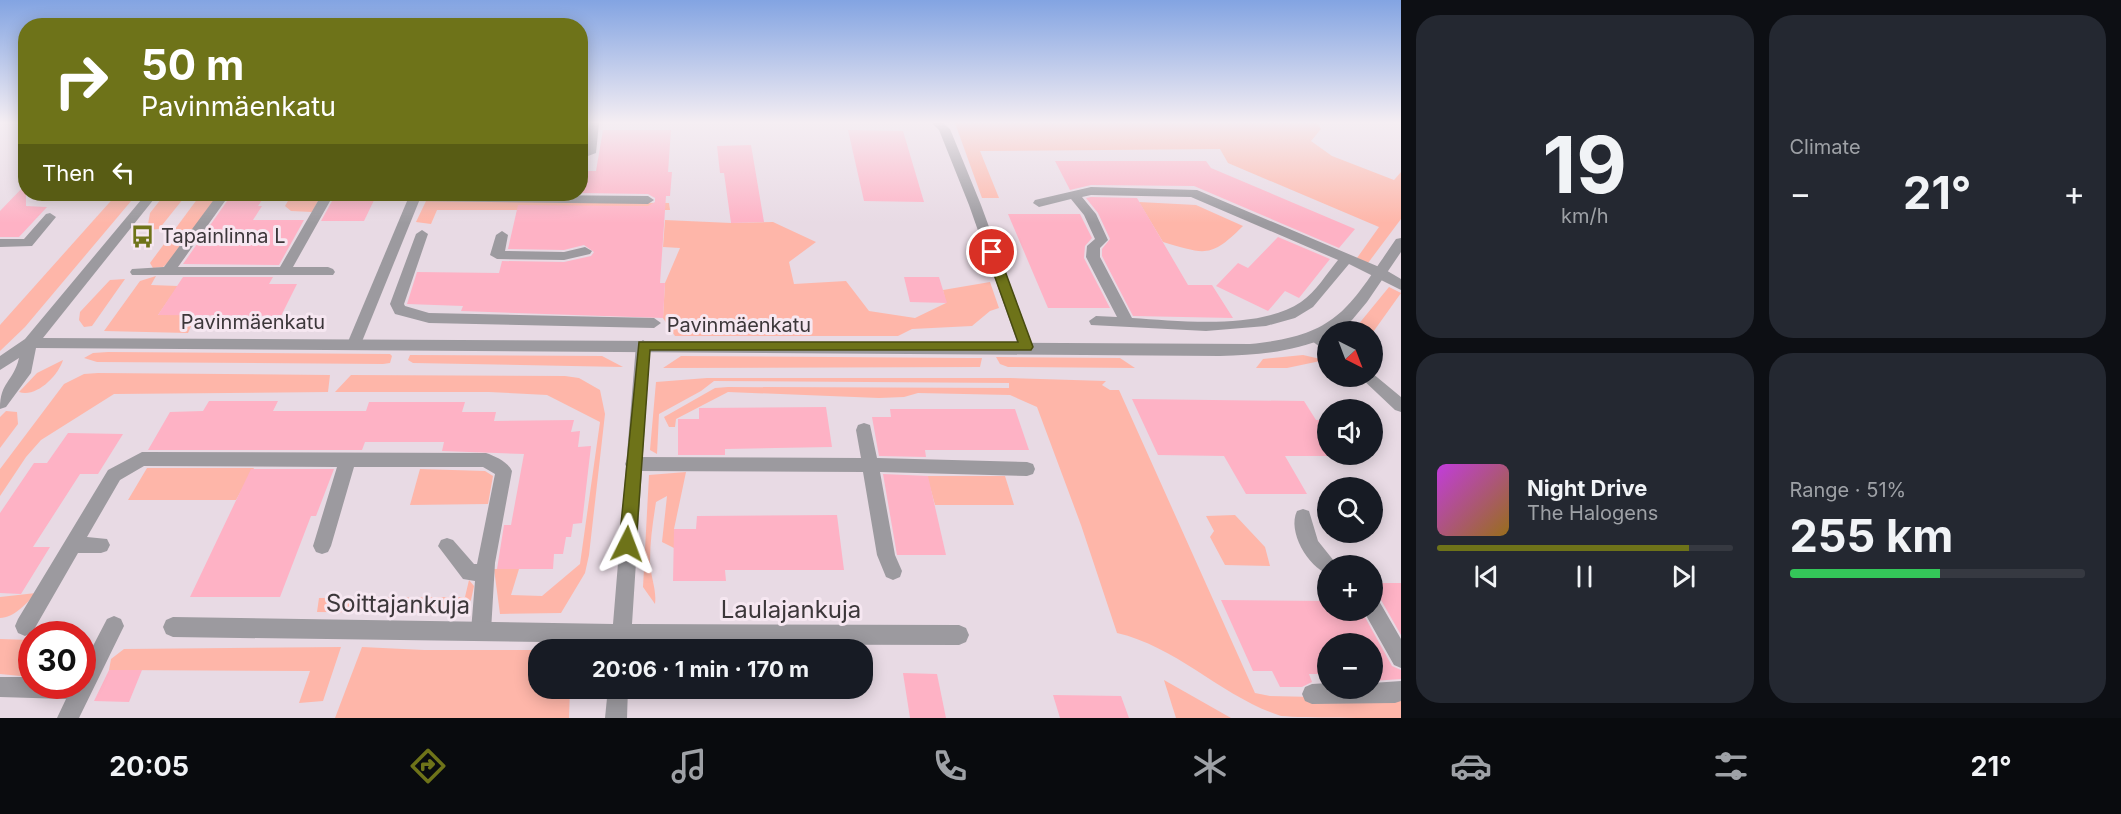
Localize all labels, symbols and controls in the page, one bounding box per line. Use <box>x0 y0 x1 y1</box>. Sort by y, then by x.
text: 50 m <box>141 39 244 90</box>
icon: right <box>42 42 120 120</box>
text: Pavinmäenkatu <box>141 90 336 123</box>
text: 19 <box>1543 117 1627 212</box>
text: Climate <box>1790 135 1861 159</box>
icon: left <box>107 156 140 189</box>
text: Then <box>42 160 95 186</box>
text: 21° <box>1903 165 1971 220</box>
text: − <box>1790 173 1811 213</box>
text: + <box>2063 173 2085 213</box>
text: km/h <box>1561 204 1609 228</box>
bus stop icon: Tapainlinna L <box>130 223 156 249</box>
place label: Tapainlinna L <box>161 224 286 248</box>
pin <box>966 226 1017 277</box>
icon: arrive <box>975 235 1008 268</box>
street label: Pavinmäenkatu <box>181 310 325 334</box>
street label: Pavinmäenkatu <box>667 313 811 337</box>
north arrow <box>1317 321 1383 387</box>
map controls <box>1317 321 1383 699</box>
button: sound <box>1317 399 1383 465</box>
text: Night Drive <box>1527 475 1647 501</box>
button: search <box>1317 477 1383 543</box>
text: Range · 51% <box>1790 478 1906 502</box>
text: The Halogens <box>1527 501 1658 525</box>
text: 255 km <box>1790 508 1953 563</box>
position arrow <box>595 512 659 576</box>
button: + <box>1317 555 1383 621</box>
icon: previous <box>1470 560 1503 593</box>
icon: pause <box>1568 560 1601 593</box>
icon: next <box>1667 560 1700 593</box>
street label: Soittajankuja <box>326 588 470 620</box>
street label: Laulajankuja <box>721 595 861 624</box>
speed limit sign: 30 <box>18 621 96 699</box>
button: − <box>1317 633 1383 699</box>
text: 20:06 · 1 min · 170 m <box>592 656 809 682</box>
icon: directions <box>407 745 449 787</box>
icon: music <box>668 745 710 787</box>
icon: phone <box>929 745 971 787</box>
icon: climate <box>1189 745 1231 787</box>
icon: car <box>1450 745 1492 787</box>
icon: filters <box>1710 745 1752 787</box>
text: 20:05 <box>109 750 189 783</box>
text: 21° <box>1971 750 2012 783</box>

